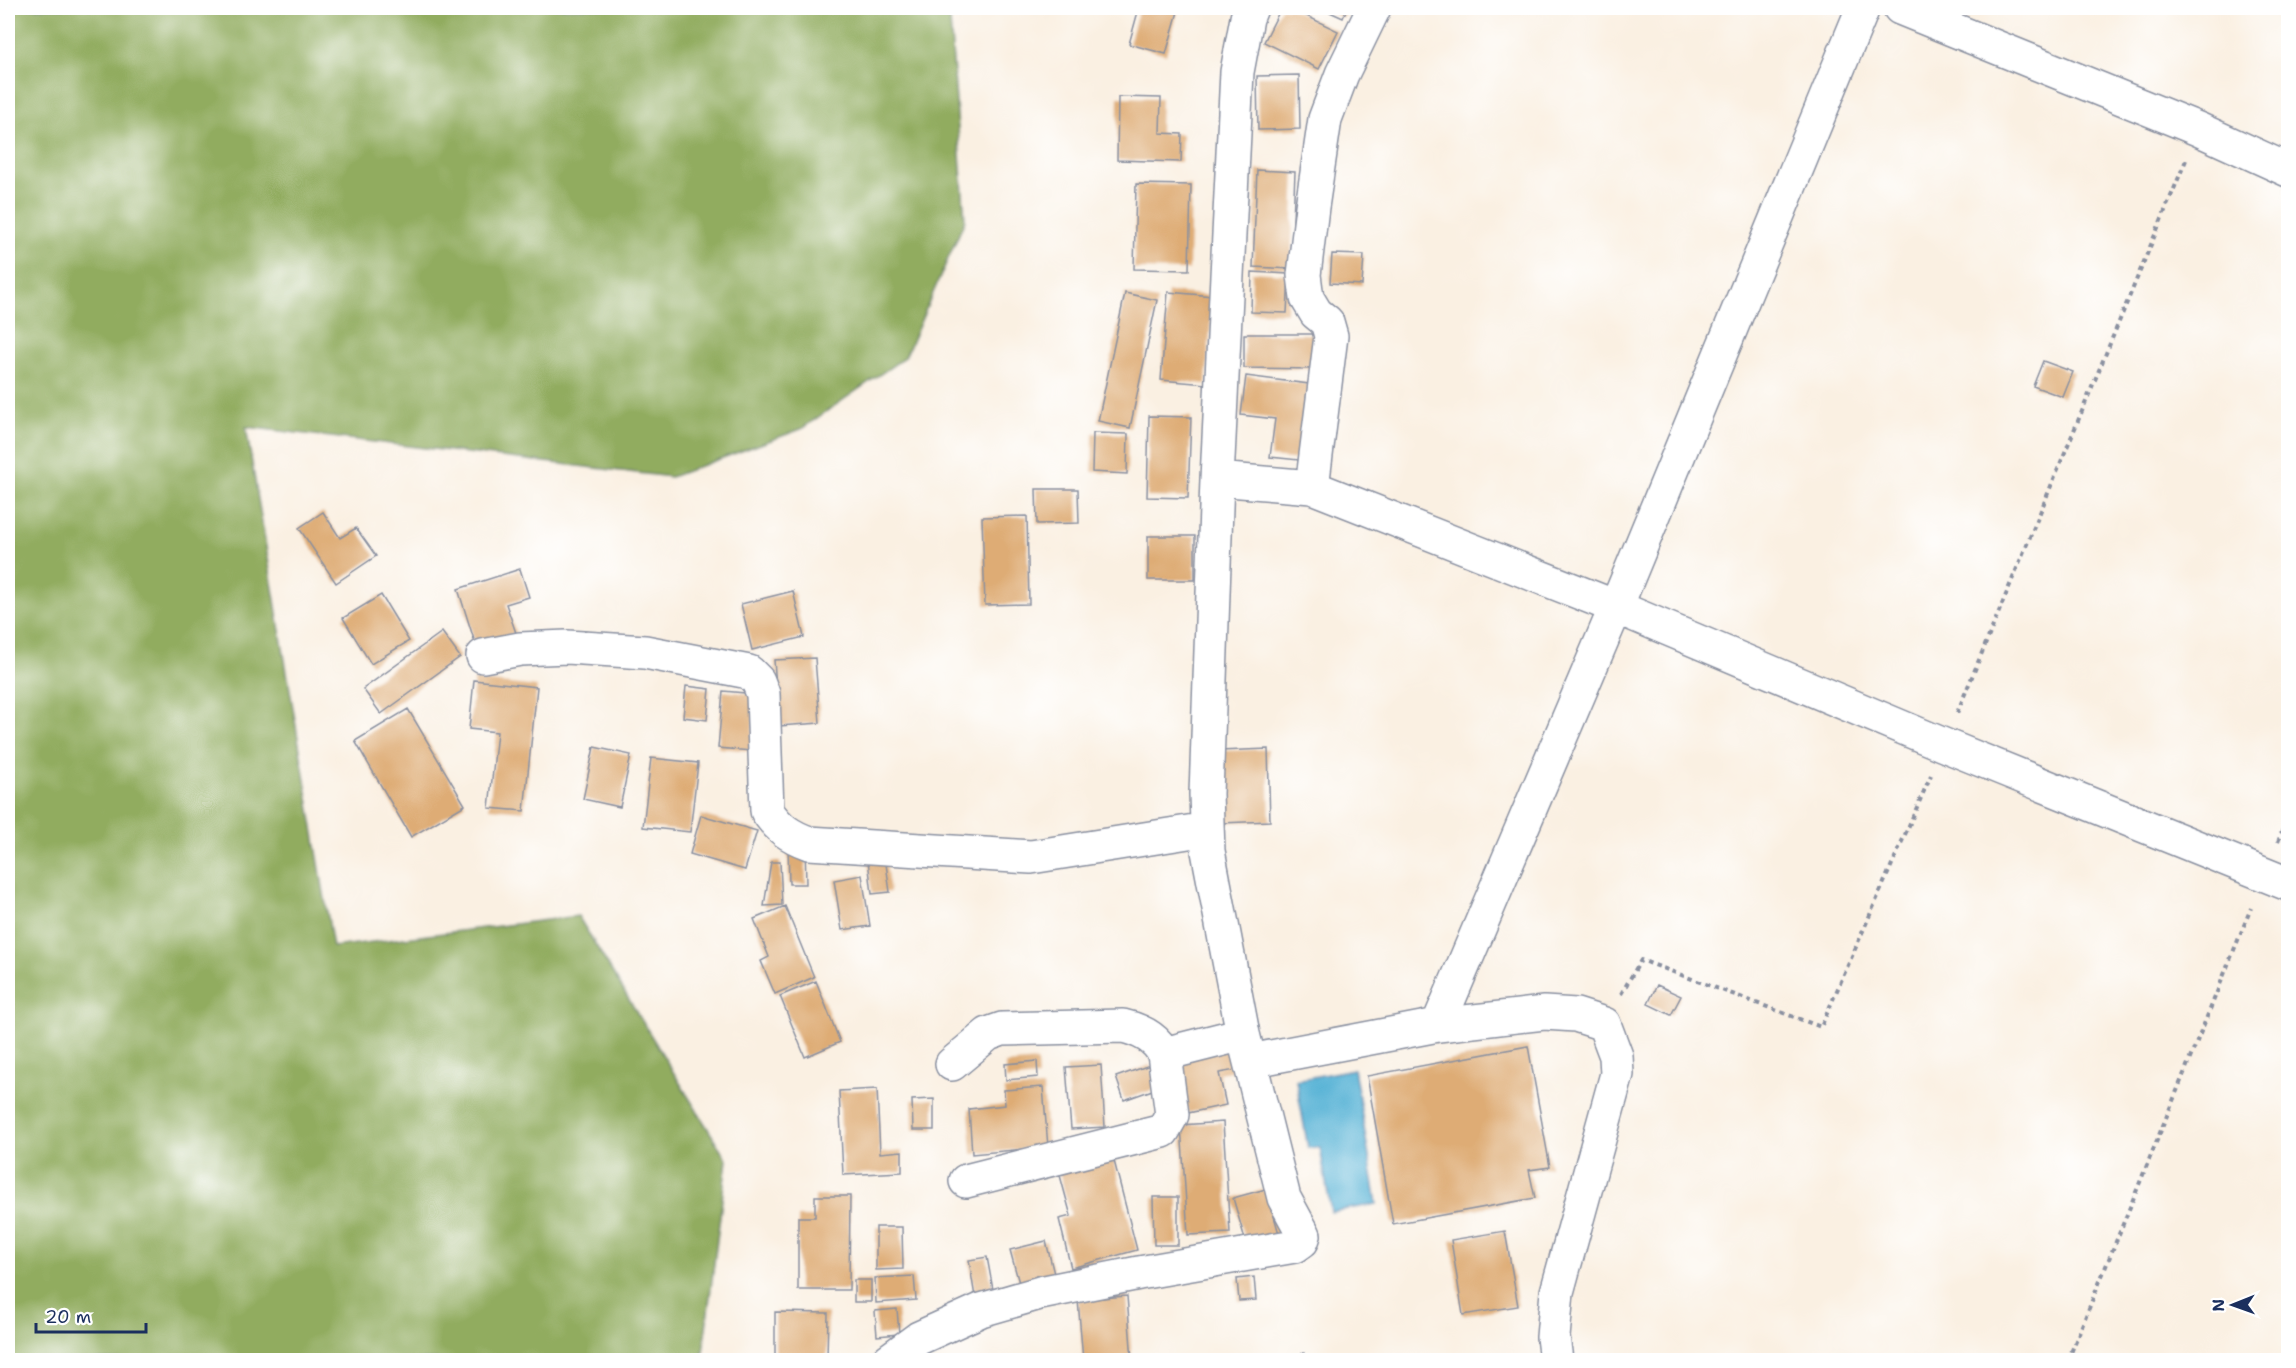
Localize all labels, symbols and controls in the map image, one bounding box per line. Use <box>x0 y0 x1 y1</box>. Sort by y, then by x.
north arrow <box>2203 1275 2263 1335</box>
scale bar <box>36 1296 146 1334</box>
text: N <box>2208 1299 2229 1312</box>
text: 20 m <box>45 1305 91 1329</box>

